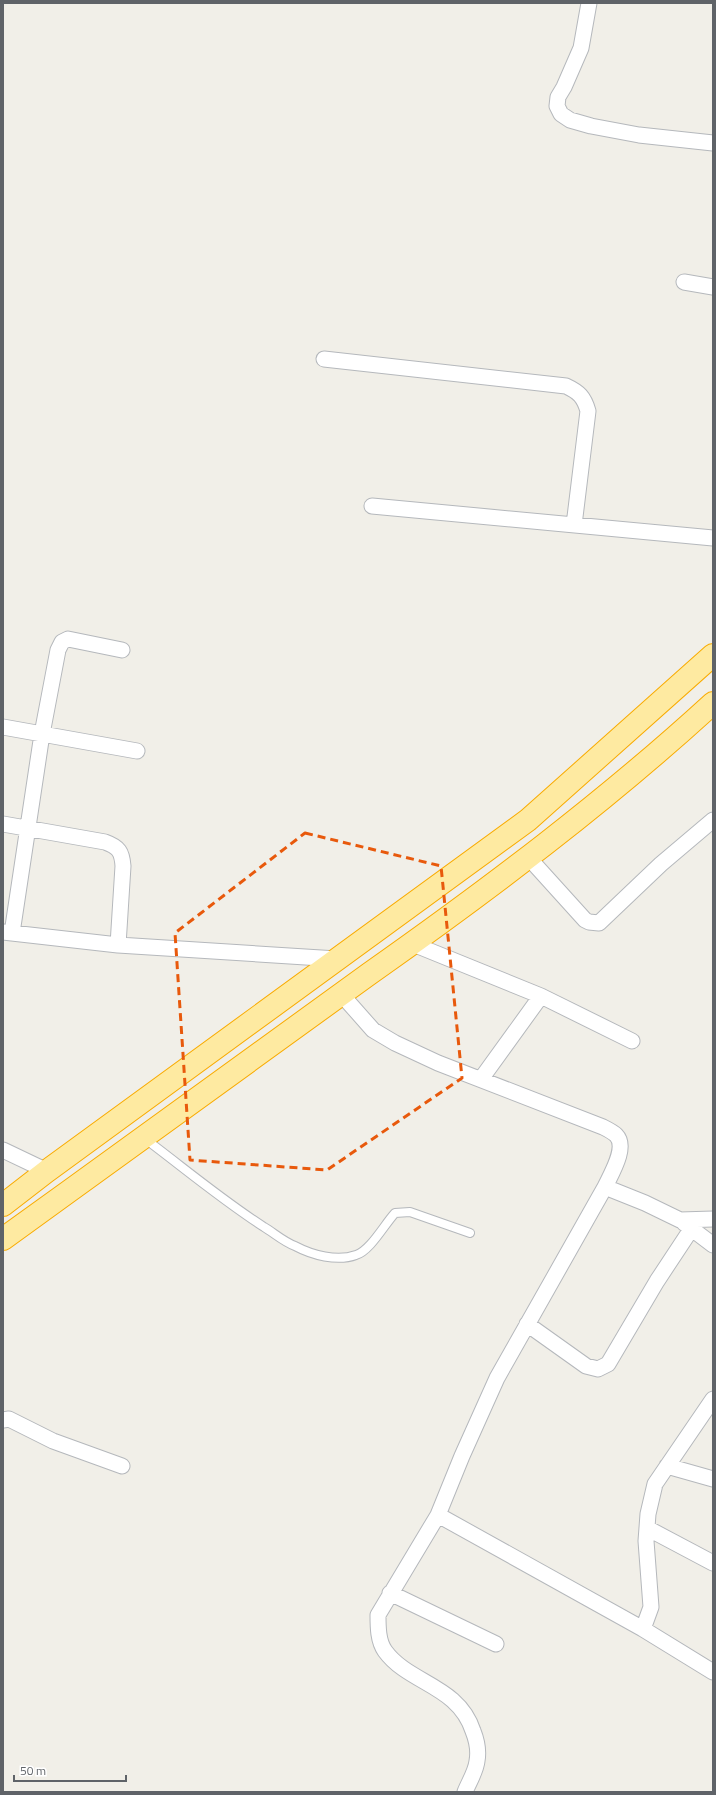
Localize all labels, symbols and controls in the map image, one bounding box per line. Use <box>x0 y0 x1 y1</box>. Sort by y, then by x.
scale bar <box>14 1757 126 1783</box>
text: 50 m <box>20 1761 46 1780</box>

